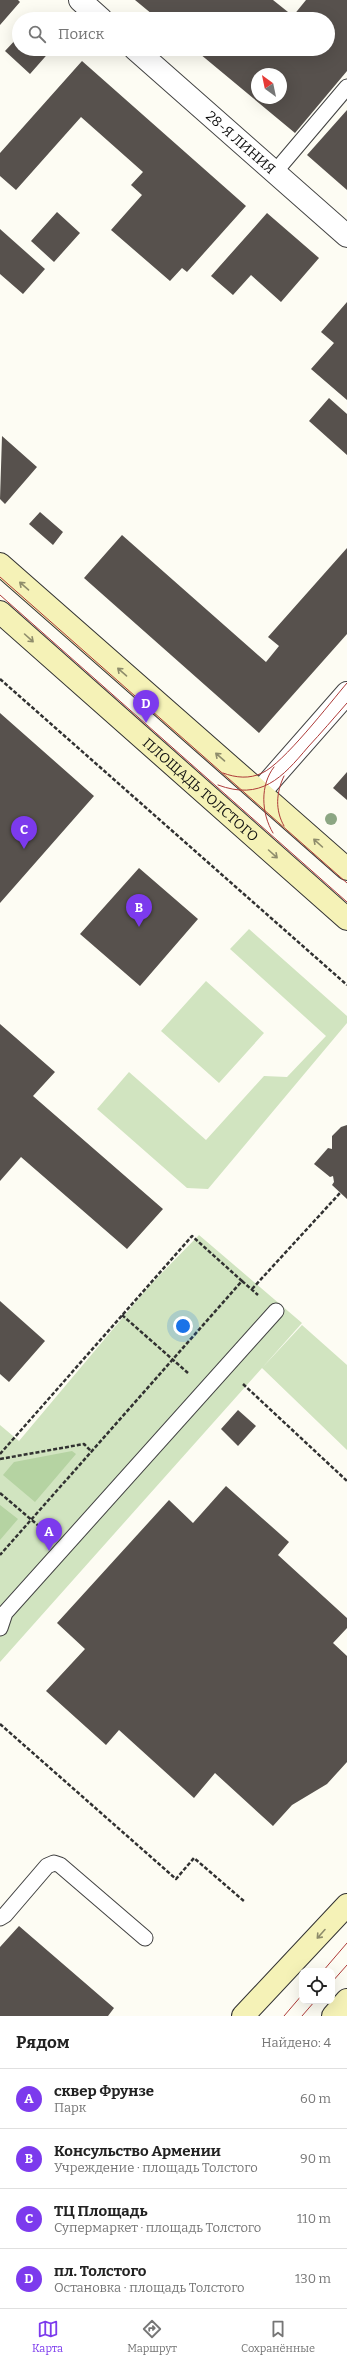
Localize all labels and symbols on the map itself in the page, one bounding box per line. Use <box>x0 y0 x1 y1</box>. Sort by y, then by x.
north arrow <box>251 68 287 104</box>
street label: 28-Я ЛИНИЯ <box>202 108 279 178</box>
one-way arrow <box>20 582 30 591</box>
one-way arrow <box>24 633 34 643</box>
one-way arrow <box>117 667 127 676</box>
pin: D <box>133 690 159 723</box>
street label: ПЛОЩАДЬ ТОЛСТОГО <box>139 734 262 845</box>
one-way arrow <box>215 753 225 762</box>
pin: C <box>11 816 37 849</box>
one-way arrow <box>313 838 323 847</box>
one-way arrow <box>268 849 279 858</box>
pin: B <box>126 894 152 927</box>
your location <box>173 1316 193 1336</box>
pin: A <box>36 1518 62 1551</box>
one-way arrow <box>316 1928 325 1939</box>

